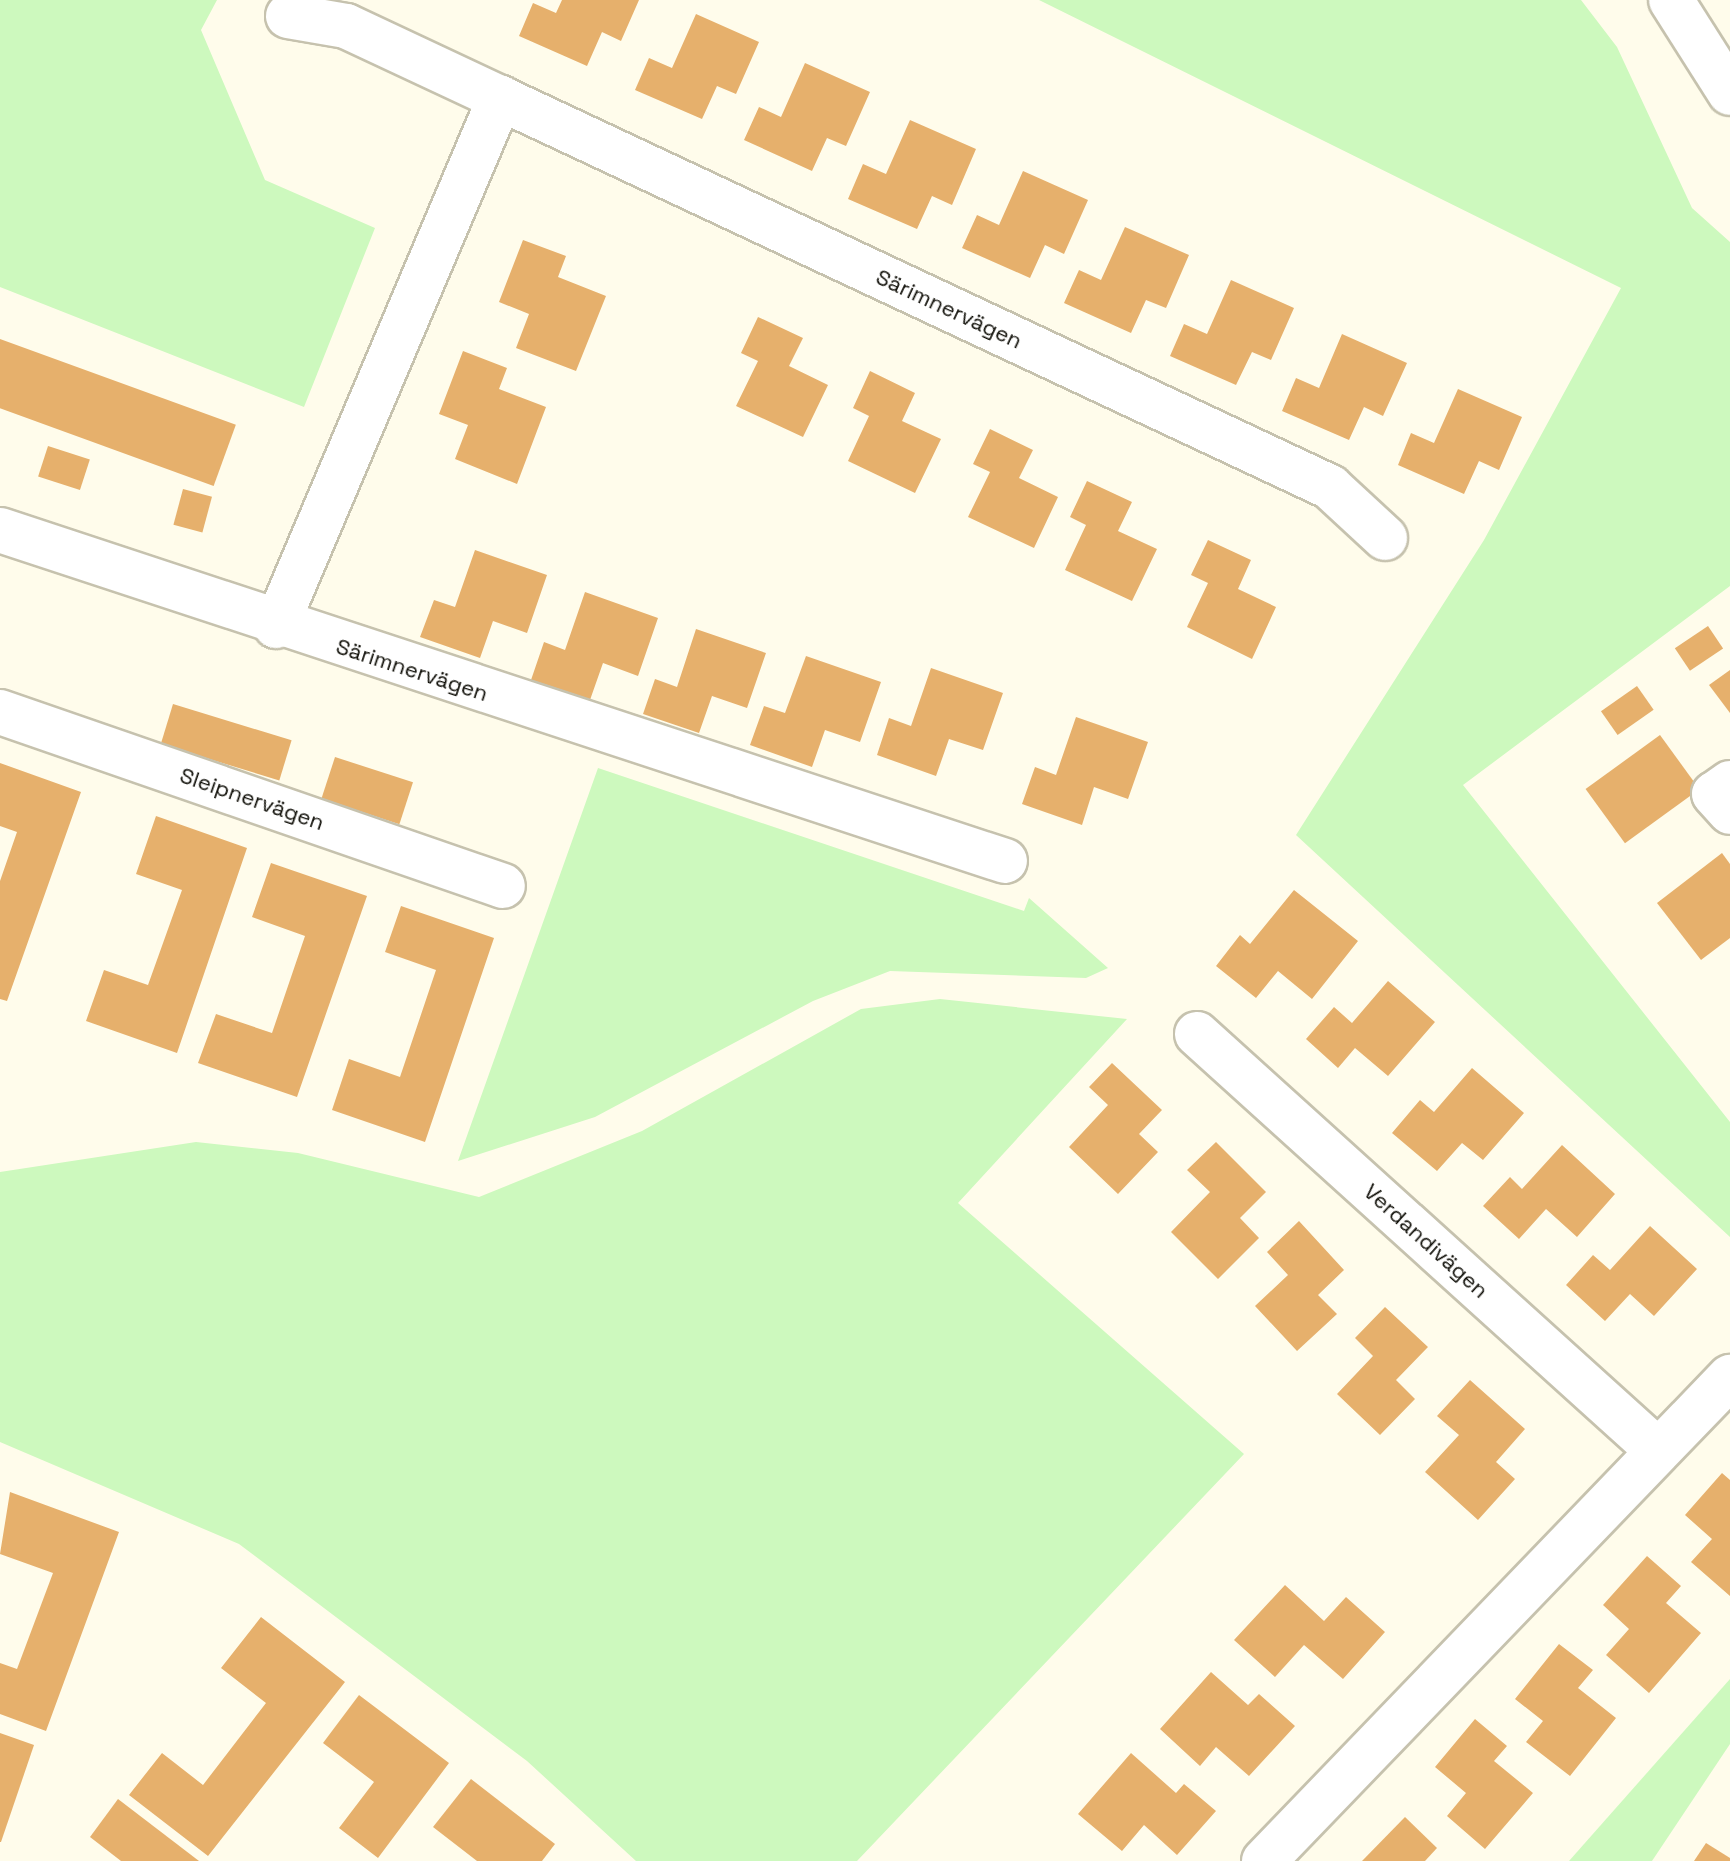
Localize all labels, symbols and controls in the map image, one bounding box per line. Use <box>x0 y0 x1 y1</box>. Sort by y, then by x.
street label: Särimnervägen <box>872 264 1026 354</box>
street label: Särimnervägen <box>333 633 491 707</box>
street label: Sleipnervägen <box>176 762 328 836</box>
street label: Verdandivägen <box>1358 1178 1494 1304</box>

